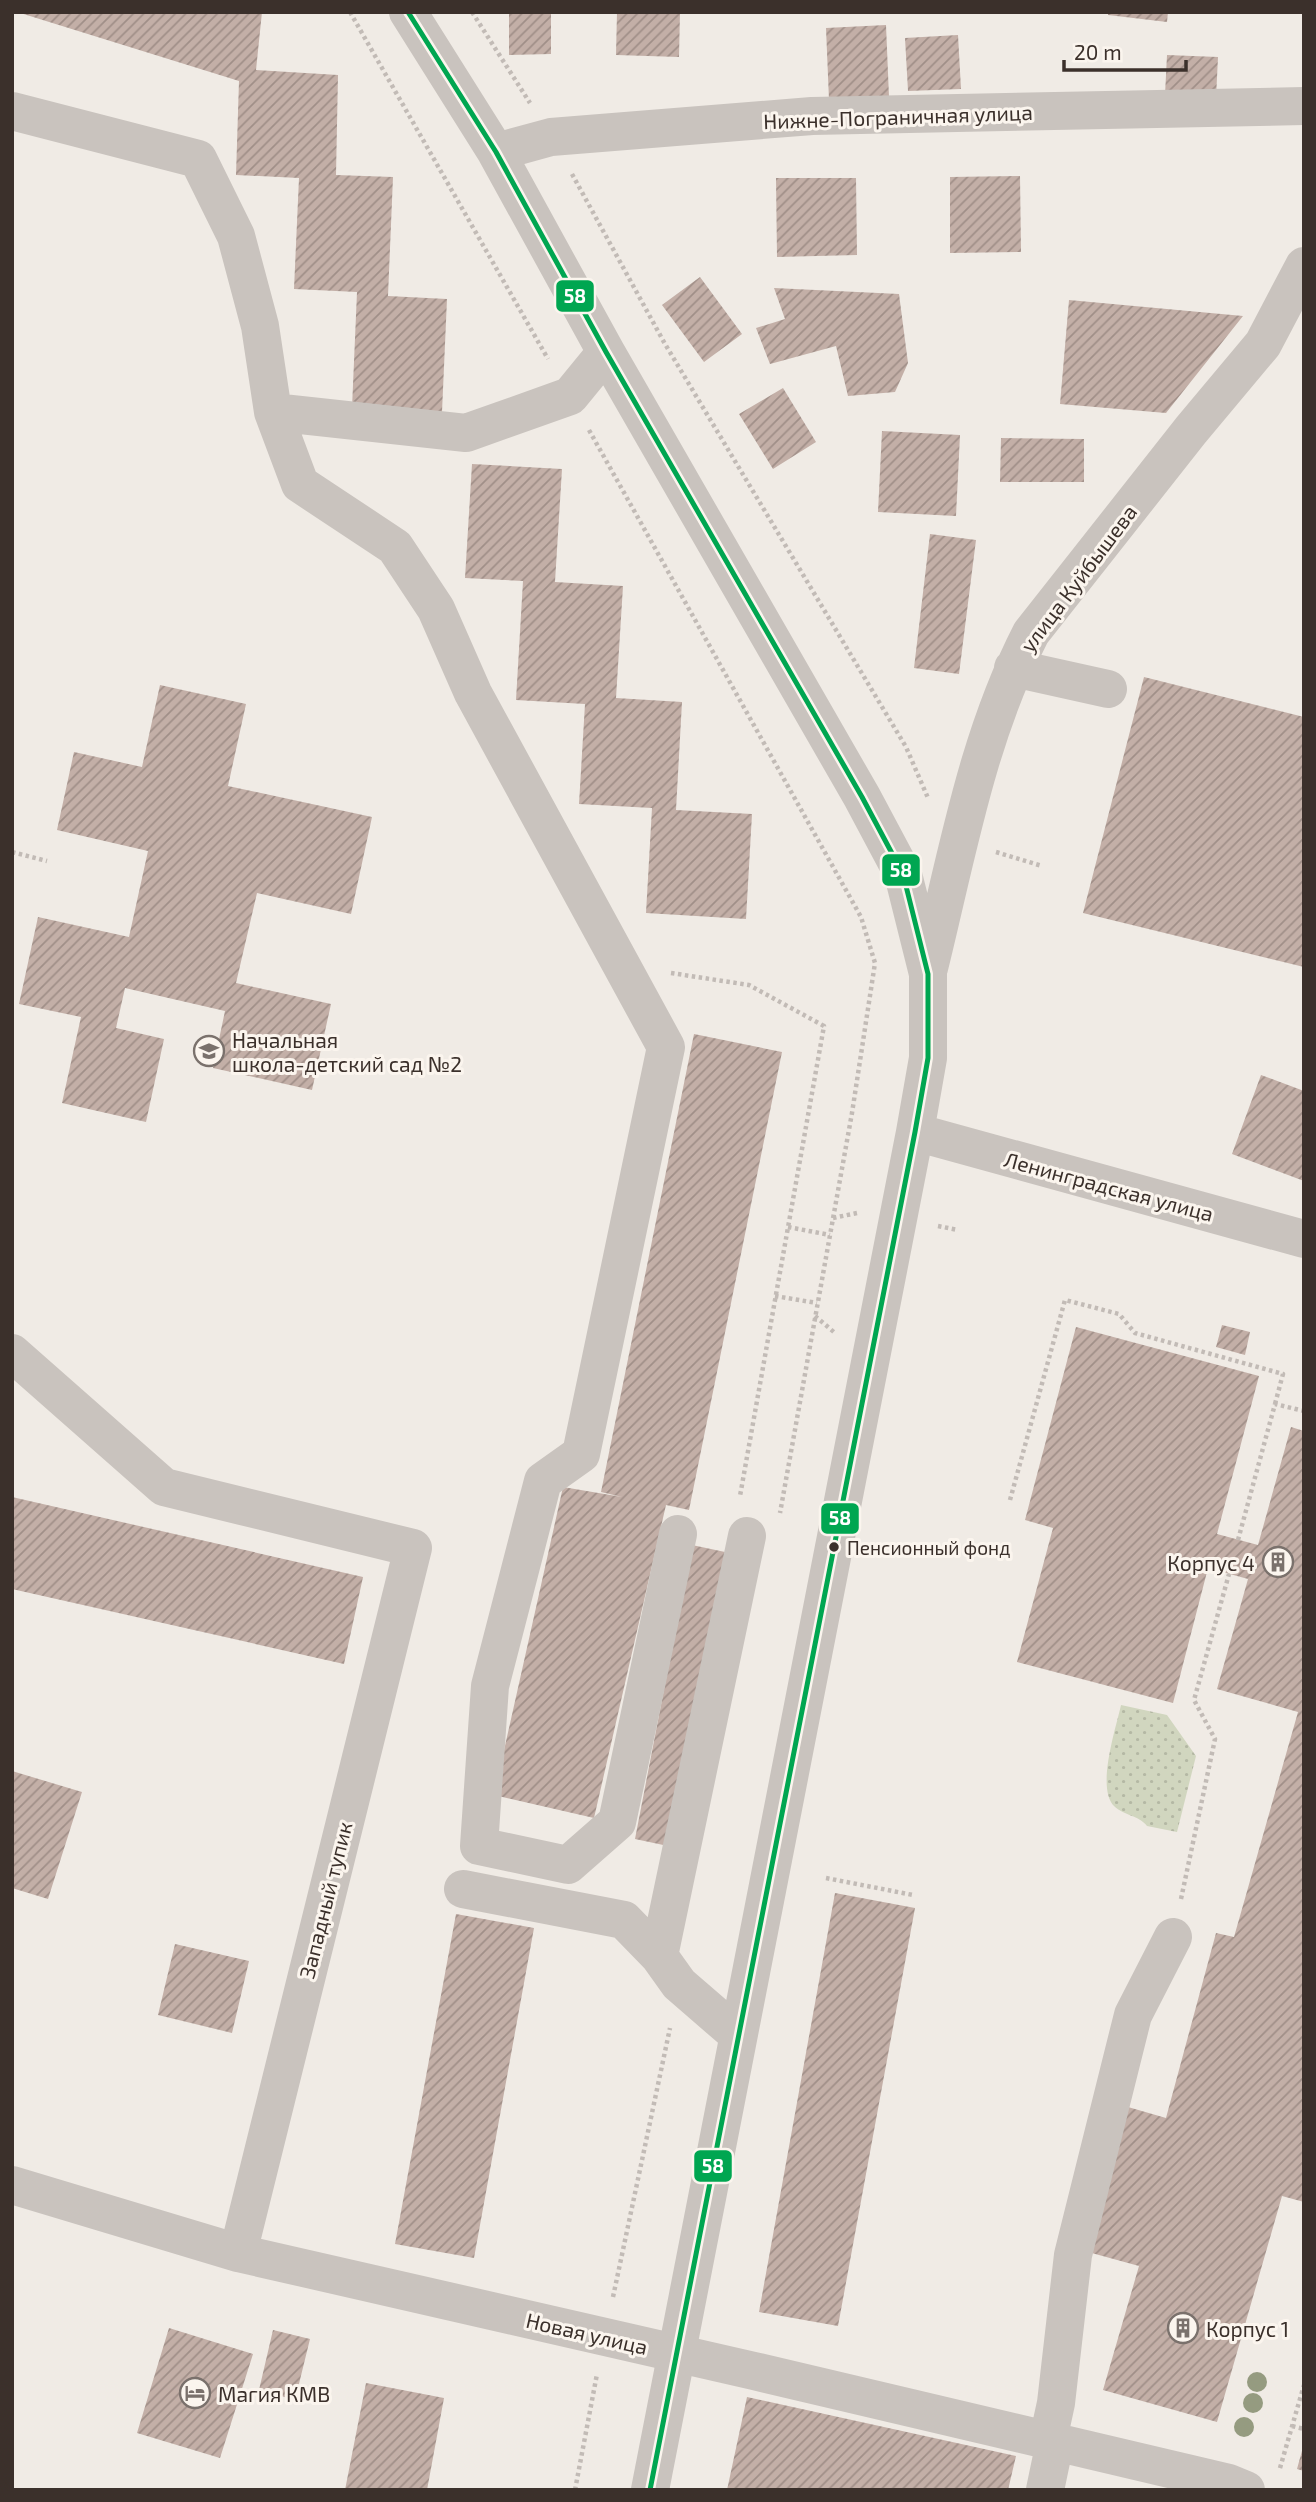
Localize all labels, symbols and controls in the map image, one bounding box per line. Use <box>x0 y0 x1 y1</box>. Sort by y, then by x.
scale bar <box>1064 28 1186 72</box>
text: 20 m <box>1074 39 1122 64</box>
street label: Нижне-Пограничная улица <box>763 99 1033 134</box>
line badge: 58 <box>555 279 595 313</box>
text: 58 <box>564 284 586 307</box>
street label: улица Куйбышева <box>1015 499 1142 657</box>
line badge: 58 <box>881 853 921 887</box>
text: 58 <box>890 858 912 881</box>
place label: Начальная школа-детский сад №2 <box>232 1027 462 1076</box>
school or university icon: Начальная школа-детский сад №2 <box>192 1034 226 1068</box>
street label: Ленинградская улица <box>1001 1146 1216 1227</box>
line badge: 58 <box>820 1502 860 1535</box>
text: 58 <box>829 1506 851 1529</box>
place label: Пенсионный фонд <box>847 1536 1010 1559</box>
marker: Пенсионный фонд <box>827 1540 841 1554</box>
building icon: Корпус 4 <box>1261 1545 1295 1579</box>
place label: Корпус 4 <box>1167 1550 1255 1576</box>
street label: Западный тупик <box>293 1819 358 1981</box>
line badge: 58 <box>693 2149 733 2183</box>
text: 58 <box>702 2154 724 2177</box>
street label: Новая улица <box>524 2307 650 2360</box>
building icon: Корпус 1 <box>1166 2311 1200 2345</box>
place label: Корпус 1 <box>1206 2316 1289 2342</box>
hotel icon: Магия КМВ <box>178 2376 212 2410</box>
place label: Магия КМВ <box>218 2381 330 2406</box>

